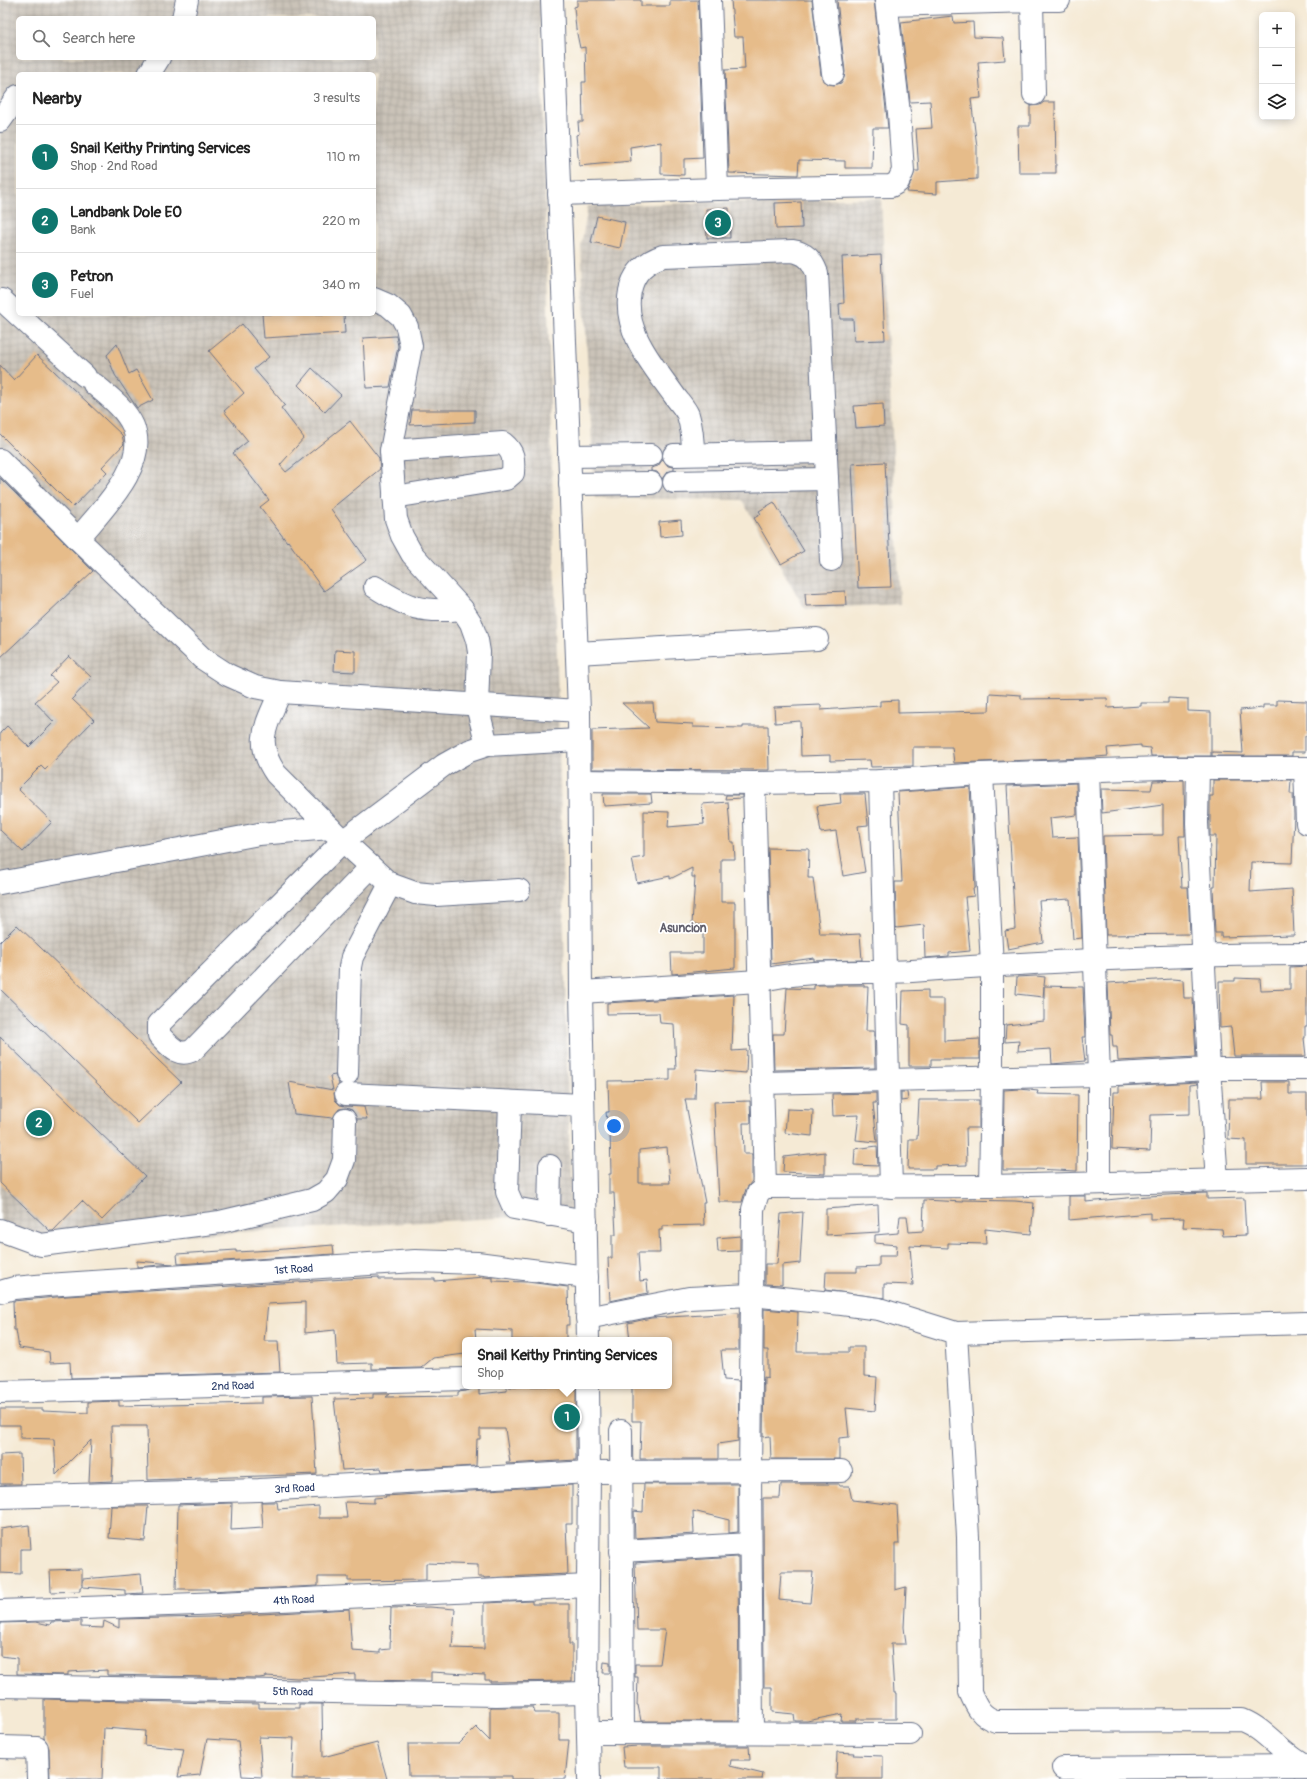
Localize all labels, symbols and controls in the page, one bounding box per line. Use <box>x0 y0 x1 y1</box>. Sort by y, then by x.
map controls <box>1259 12 1295 120</box>
button: + <box>1259 12 1295 48</box>
search box <box>16 16 376 60</box>
icon: search <box>30 27 52 49</box>
text: Search here <box>62 29 135 48</box>
button: − <box>1259 48 1295 84</box>
button: layers <box>1259 84 1295 120</box>
text: Nearby <box>32 88 81 109</box>
text: 3 results <box>313 90 360 106</box>
text: Snail Keithy Printing Services <box>70 139 250 158</box>
text: 1 <box>42 149 48 165</box>
text: 110 m <box>327 149 360 165</box>
text: Shop · 2nd Road <box>70 158 158 174</box>
text: Landbank Dole EO <box>70 203 182 222</box>
pin: 3 <box>705 208 731 238</box>
text: 2 <box>41 213 49 229</box>
text: 220 m <box>322 213 360 229</box>
text: Bank <box>70 222 96 238</box>
text: Petron <box>70 267 113 286</box>
text: 3 <box>41 277 49 293</box>
text: 340 m <box>322 277 360 293</box>
text: Fuel <box>70 286 94 302</box>
district label: Asuncion <box>659 921 707 936</box>
pin: 2 <box>26 1108 52 1138</box>
your location <box>604 1116 624 1136</box>
street label: 1st Road <box>274 1261 314 1277</box>
popup <box>462 1337 672 1389</box>
text: Snail Keithy Printing Services <box>477 1346 657 1365</box>
text: Shop <box>477 1365 504 1381</box>
street label: 2nd Road <box>211 1378 255 1393</box>
pin: 1 <box>554 1402 580 1432</box>
street label: 3rd Road <box>274 1480 315 1496</box>
street label: 4th Road <box>273 1592 315 1607</box>
street label: 5th Road <box>272 1684 313 1698</box>

